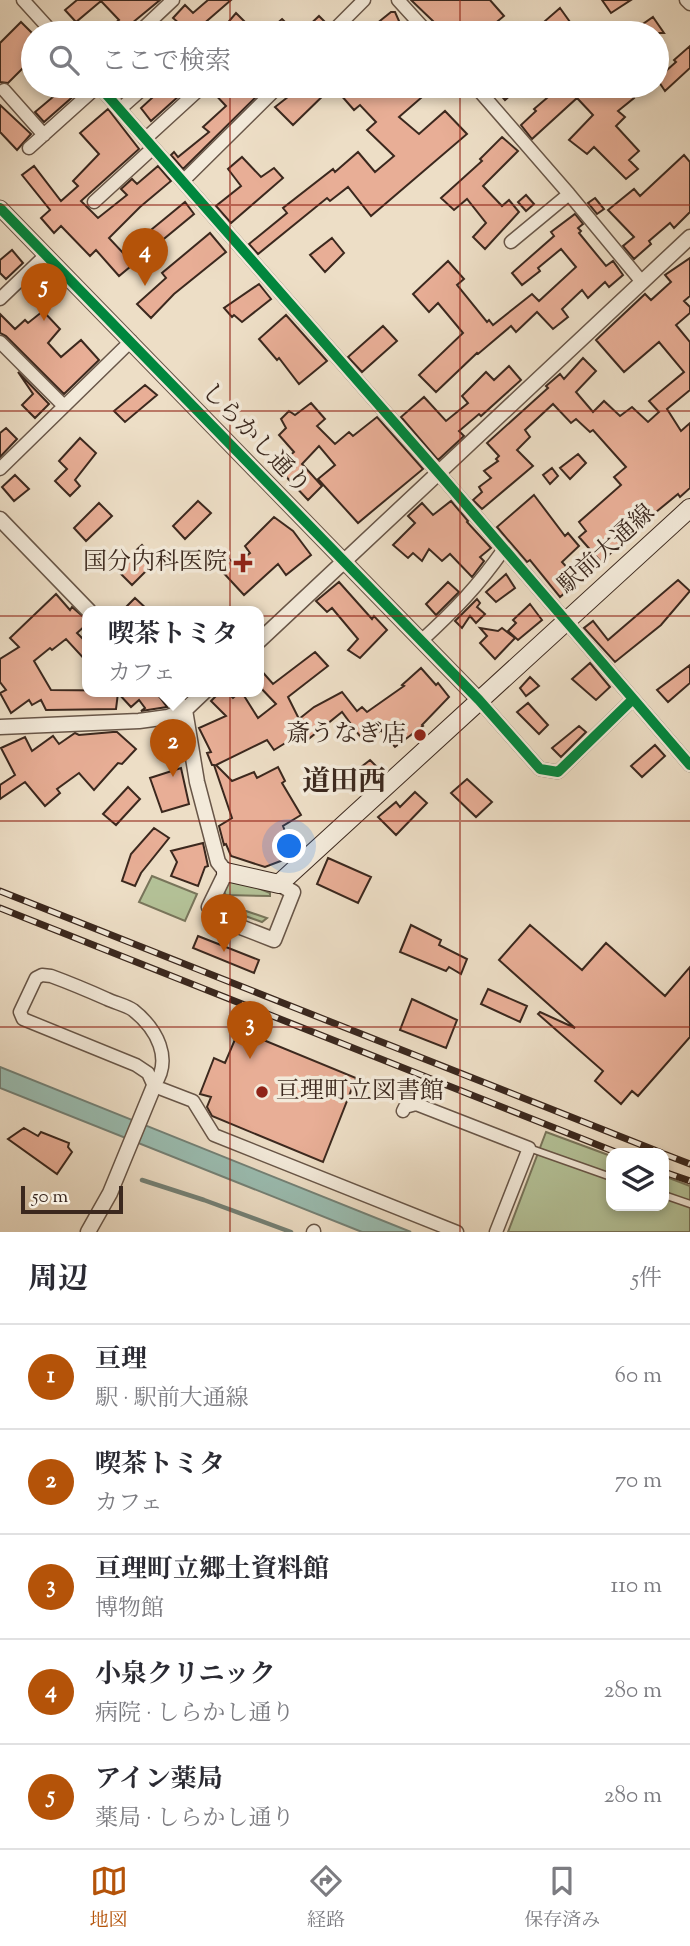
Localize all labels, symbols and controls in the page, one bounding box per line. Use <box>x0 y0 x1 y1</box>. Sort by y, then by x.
search box <box>21 21 669 98</box>
icon: search <box>45 41 83 79</box>
text: ここで検索 <box>101 44 231 81</box>
pin: 4 <box>122 228 168 286</box>
pin: 5 <box>21 263 67 321</box>
street label: しらかし通り <box>193 375 317 503</box>
street label: 駅前大通線 <box>551 497 663 603</box>
place label: 国分内科医院 <box>83 546 227 580</box>
marker: 国分内科医院 <box>233 553 253 573</box>
popup <box>82 606 264 697</box>
text: 喫茶トミタ <box>108 617 238 654</box>
text: カフェ <box>108 658 176 691</box>
place label: 斎うなぎ店 <box>286 718 406 752</box>
pin: 2 <box>150 719 196 777</box>
marker: 斎うなぎ店 <box>412 727 428 743</box>
district label: 道田西 <box>302 763 386 803</box>
your location <box>272 829 306 863</box>
pin: 1 <box>201 894 247 952</box>
pin: 3 <box>227 1001 273 1059</box>
place label: 亘理町立図書館 <box>276 1075 444 1109</box>
marker: 亘理町立図書館 <box>254 1084 270 1100</box>
map controls <box>606 1148 669 1211</box>
button: layers <box>606 1148 669 1211</box>
scale bar <box>21 1183 122 1215</box>
text: 50 m <box>32 1184 68 1211</box>
text: 周辺 <box>28 1259 88 1302</box>
text: 5件 <box>631 1263 662 1296</box>
text: 亘理 <box>95 1342 147 1379</box>
text: 1 <box>47 1360 55 1393</box>
text: 60 m <box>614 1360 662 1393</box>
text: 駅 · 駅前大通線 <box>95 1383 249 1416</box>
text: 喫茶トミタ <box>95 1447 225 1484</box>
text: 2 <box>46 1465 56 1498</box>
text: 70 m <box>615 1465 662 1498</box>
text: カフェ <box>95 1488 163 1521</box>
text: 亘理町立郷土資料館 <box>95 1552 329 1589</box>
text: 3 <box>46 1570 56 1603</box>
text: 110 m <box>611 1570 662 1603</box>
text: 博物館 <box>95 1593 164 1626</box>
text: 小泉クリニック <box>95 1657 275 1694</box>
text: 4 <box>45 1675 57 1708</box>
text: 280 m <box>604 1675 662 1708</box>
text: 病院 · しらかし通り <box>95 1698 295 1731</box>
text: アイン薬局 <box>95 1762 223 1799</box>
text: 5 <box>47 1780 55 1813</box>
text: 280 m <box>604 1780 662 1813</box>
text: 薬局 · しらかし通り <box>95 1803 295 1836</box>
tab: 地図 <box>90 1862 128 1935</box>
tab: 経路 <box>307 1862 345 1935</box>
tab: 保存済み <box>524 1862 600 1935</box>

